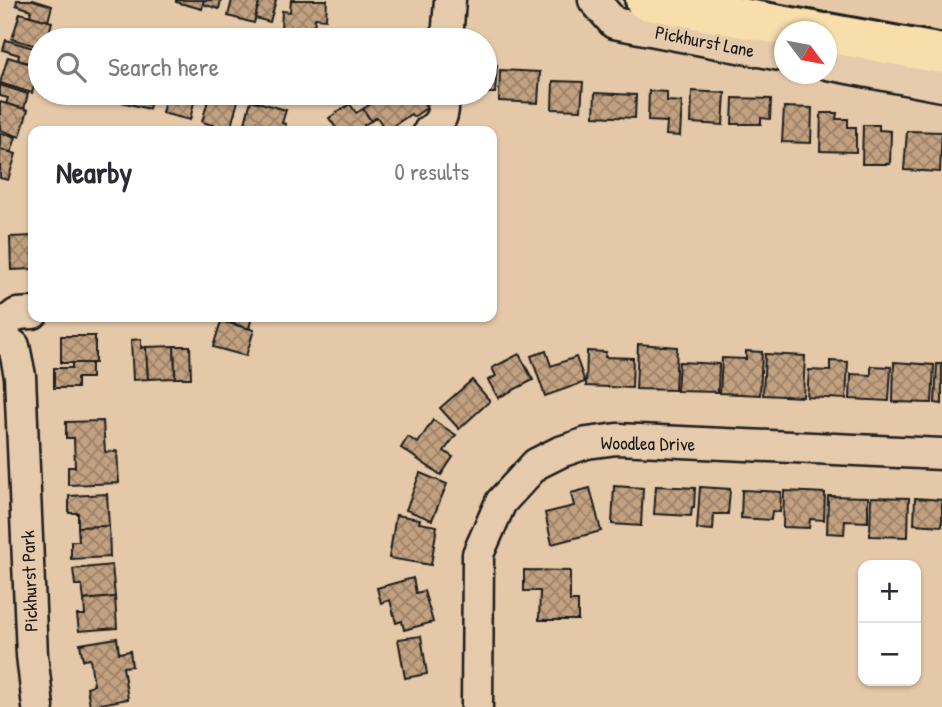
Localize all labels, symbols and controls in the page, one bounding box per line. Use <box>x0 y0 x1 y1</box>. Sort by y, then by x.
street label: Pickhurst Lane <box>653 19 757 63</box>
north arrow <box>774 21 837 84</box>
search box <box>28 28 497 105</box>
icon: search <box>52 48 90 86</box>
text: Search here <box>108 49 219 84</box>
text: Nearby <box>56 152 132 192</box>
text: 0 results <box>394 156 469 187</box>
street label: Woodlea Drive <box>600 429 696 457</box>
street label: Pickhurst Park <box>14 530 44 632</box>
map controls <box>858 560 921 686</box>
button: + <box>858 560 921 623</box>
button: − <box>858 623 921 686</box>

